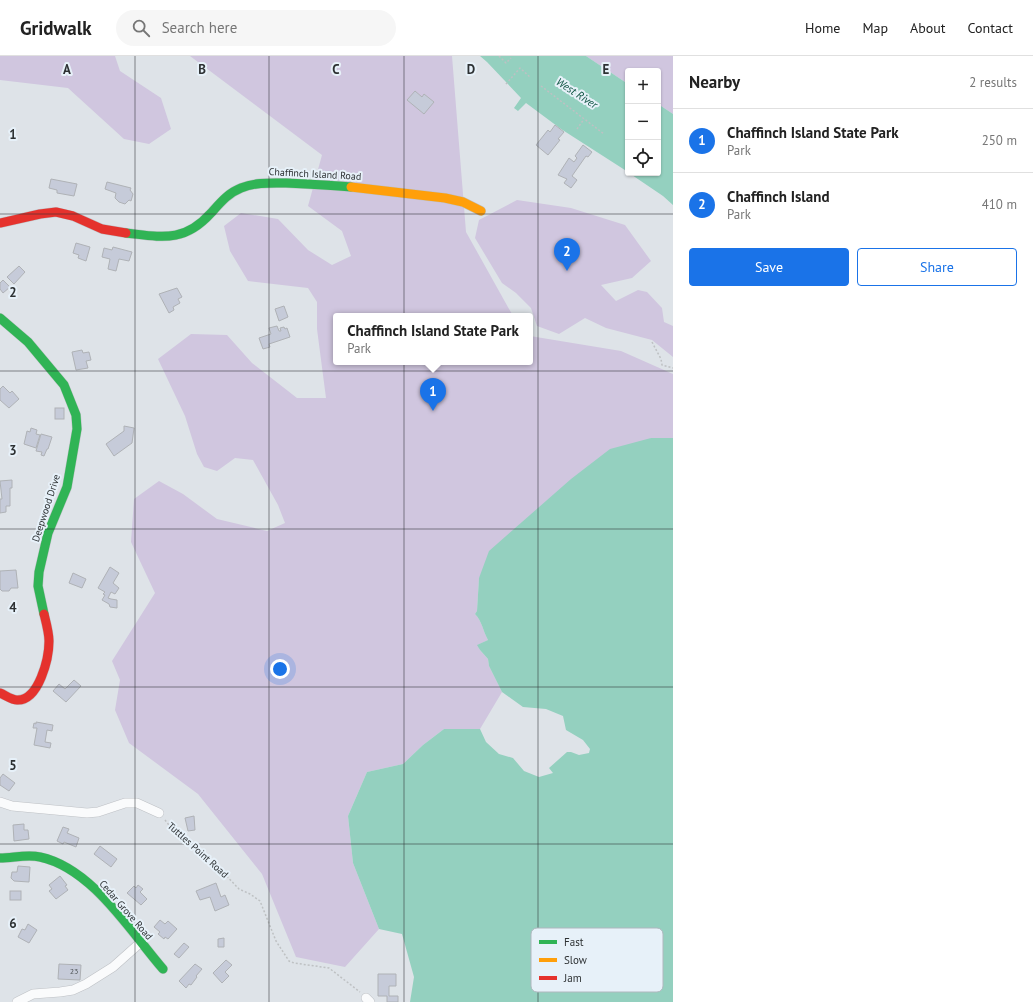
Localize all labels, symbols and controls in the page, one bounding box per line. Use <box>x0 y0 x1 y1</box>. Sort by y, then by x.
search box <box>116 10 396 46</box>
text: Gridwalk <box>20 16 92 40</box>
icon: search <box>130 17 152 39</box>
text: Search here <box>162 18 237 37</box>
text: Home <box>805 19 840 37</box>
text: Map <box>862 19 888 37</box>
text: About <box>910 19 946 37</box>
text: Contact <box>968 19 1013 37</box>
text: A <box>63 61 71 78</box>
text: B <box>198 61 206 78</box>
text: C <box>332 61 340 78</box>
text: D <box>467 61 475 78</box>
text: E <box>603 61 610 78</box>
map controls <box>625 68 661 176</box>
button: + <box>625 68 661 104</box>
text: Nearby <box>689 71 740 93</box>
water label: West River <box>554 74 602 112</box>
text: 2 results <box>969 74 1017 91</box>
button: − <box>625 104 661 140</box>
text: Chaffinch Island State Park <box>727 123 899 142</box>
text: 1 <box>9 126 17 143</box>
text: 1 <box>698 132 706 149</box>
text: 250 m <box>982 132 1017 149</box>
button: locate <box>625 140 661 176</box>
text: Park <box>727 142 751 159</box>
street label: Chaffinch Island Road <box>268 165 362 183</box>
text: Chaffinch Island <box>727 187 829 206</box>
text: 2 <box>698 196 706 213</box>
text: 410 m <box>982 196 1017 213</box>
text: Park <box>727 206 751 223</box>
pin: 2 <box>554 238 580 271</box>
button: Save <box>689 248 849 286</box>
button: Share <box>857 248 1017 286</box>
text: 2 <box>9 284 17 301</box>
popup <box>333 313 533 365</box>
text: Chaffinch Island State Park <box>347 321 519 340</box>
text: Park <box>347 340 371 357</box>
pin: 1 <box>420 378 446 411</box>
text: 3 <box>9 442 17 459</box>
street label: Deepwood Drive <box>29 473 63 543</box>
text: 4 <box>9 599 17 616</box>
your location <box>270 659 290 679</box>
text: 5 <box>9 757 17 774</box>
street label: Tuttles Point Road <box>165 819 231 881</box>
street label: Cedar Grove Road <box>96 877 156 943</box>
text: 6 <box>9 915 17 932</box>
legend <box>531 928 663 992</box>
text: Fast <box>564 935 584 949</box>
text: Slow <box>564 953 587 967</box>
house number: 23 <box>70 966 78 976</box>
text: Jam <box>563 971 582 985</box>

